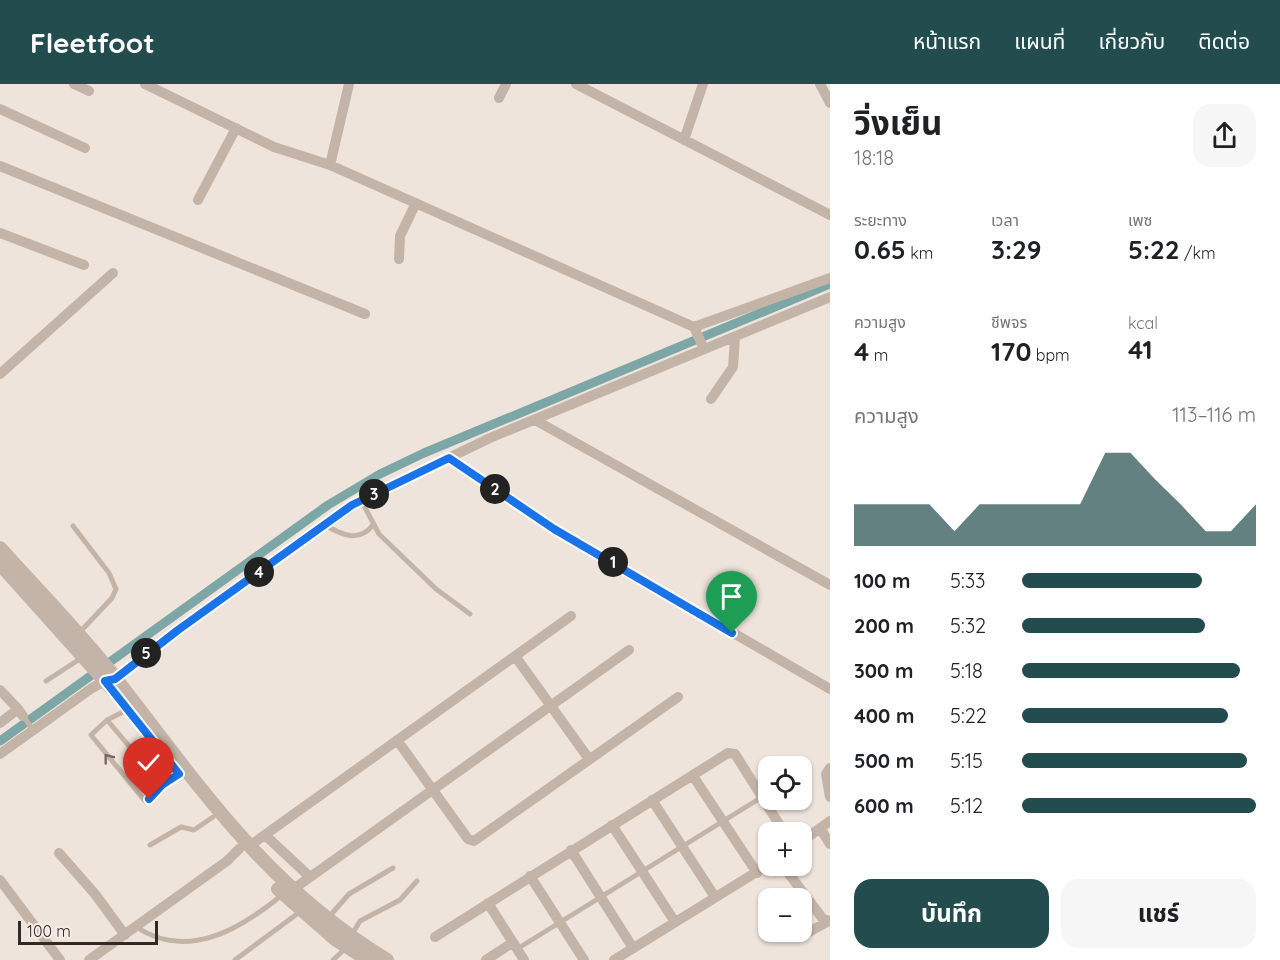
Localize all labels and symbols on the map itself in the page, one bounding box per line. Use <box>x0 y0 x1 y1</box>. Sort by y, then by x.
pin: 2 <box>480 474 510 504</box>
pin: 3 <box>359 479 389 509</box>
pin: 1 <box>598 547 628 577</box>
pin: 4 <box>244 557 274 587</box>
pin <box>706 571 757 633</box>
pin: 5 <box>131 638 161 668</box>
pin <box>123 737 174 799</box>
one-way arrow <box>105 754 116 765</box>
scale bar <box>18 918 158 946</box>

